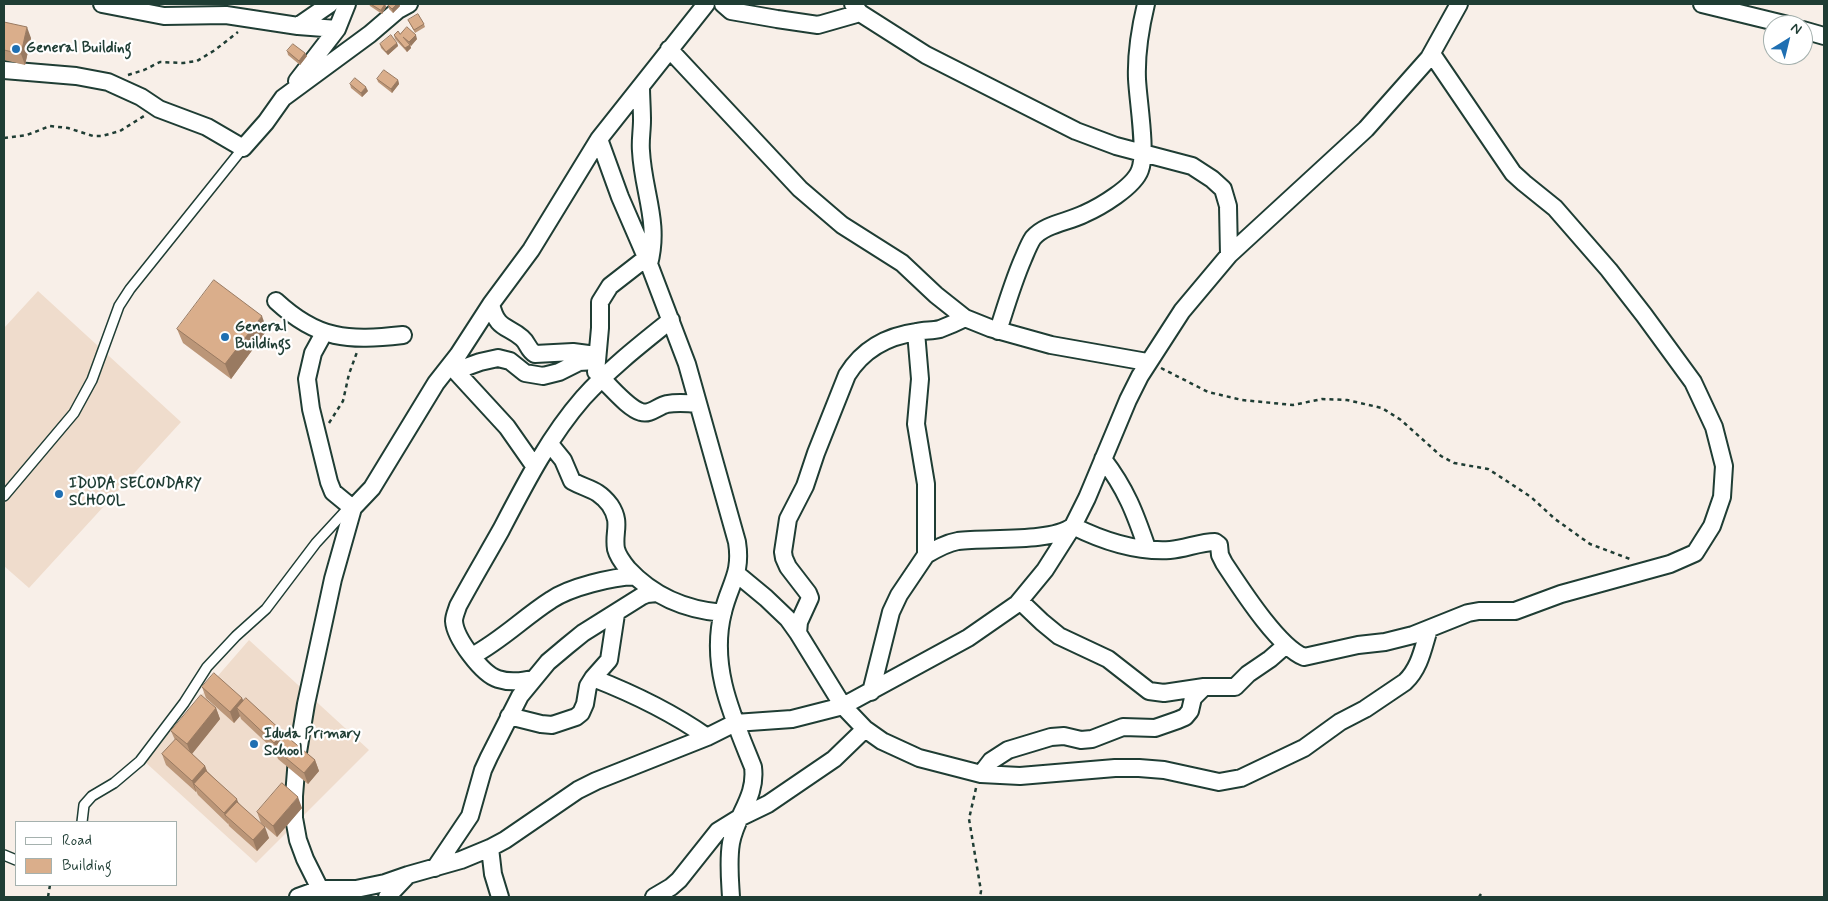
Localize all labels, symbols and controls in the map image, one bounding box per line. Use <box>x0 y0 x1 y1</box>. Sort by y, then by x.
north arrow <box>1763 15 1813 65</box>
text: N <box>1787 19 1805 39</box>
place label: General Building <box>26 40 132 58</box>
marker: General Building <box>10 43 22 55</box>
place label: General Buildings <box>235 319 291 354</box>
marker: General Buildings <box>219 331 231 343</box>
place label: IDUDA SECONDARY SCHOOL <box>69 476 202 511</box>
marker: IDUDA SECONDARY SCHOOL <box>53 488 65 500</box>
place label: Iduda Primary School <box>264 726 361 761</box>
marker: Iduda Primary School <box>248 738 260 750</box>
legend <box>15 821 178 886</box>
text: Road <box>62 831 92 851</box>
text: Building <box>62 856 112 876</box>

